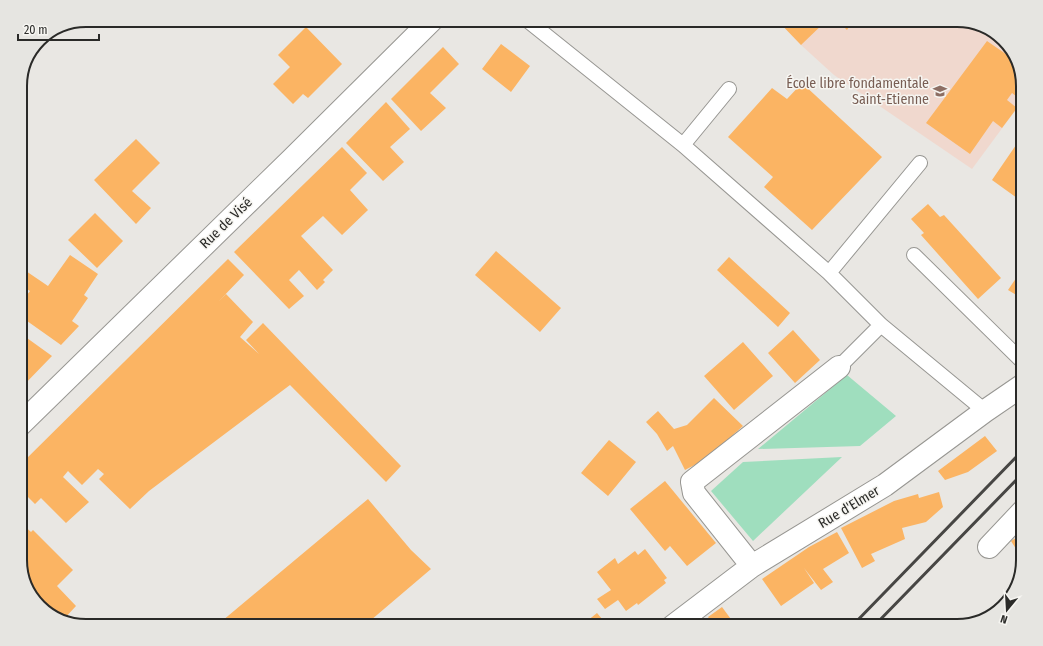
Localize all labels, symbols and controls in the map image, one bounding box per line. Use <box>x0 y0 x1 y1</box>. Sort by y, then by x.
scale bar <box>18 16 99 42</box>
text: 20 m <box>24 23 48 37</box>
place label: École libre fondamentale Saint-Etienne <box>786 74 929 108</box>
school or university icon: École libre fondamentale Saint-Etienne <box>932 83 948 99</box>
street label: Rue de Visé <box>196 194 256 252</box>
street label: Rue d'Elmer <box>815 482 883 532</box>
north arrow <box>987 590 1027 630</box>
text: N <box>999 612 1009 626</box>

